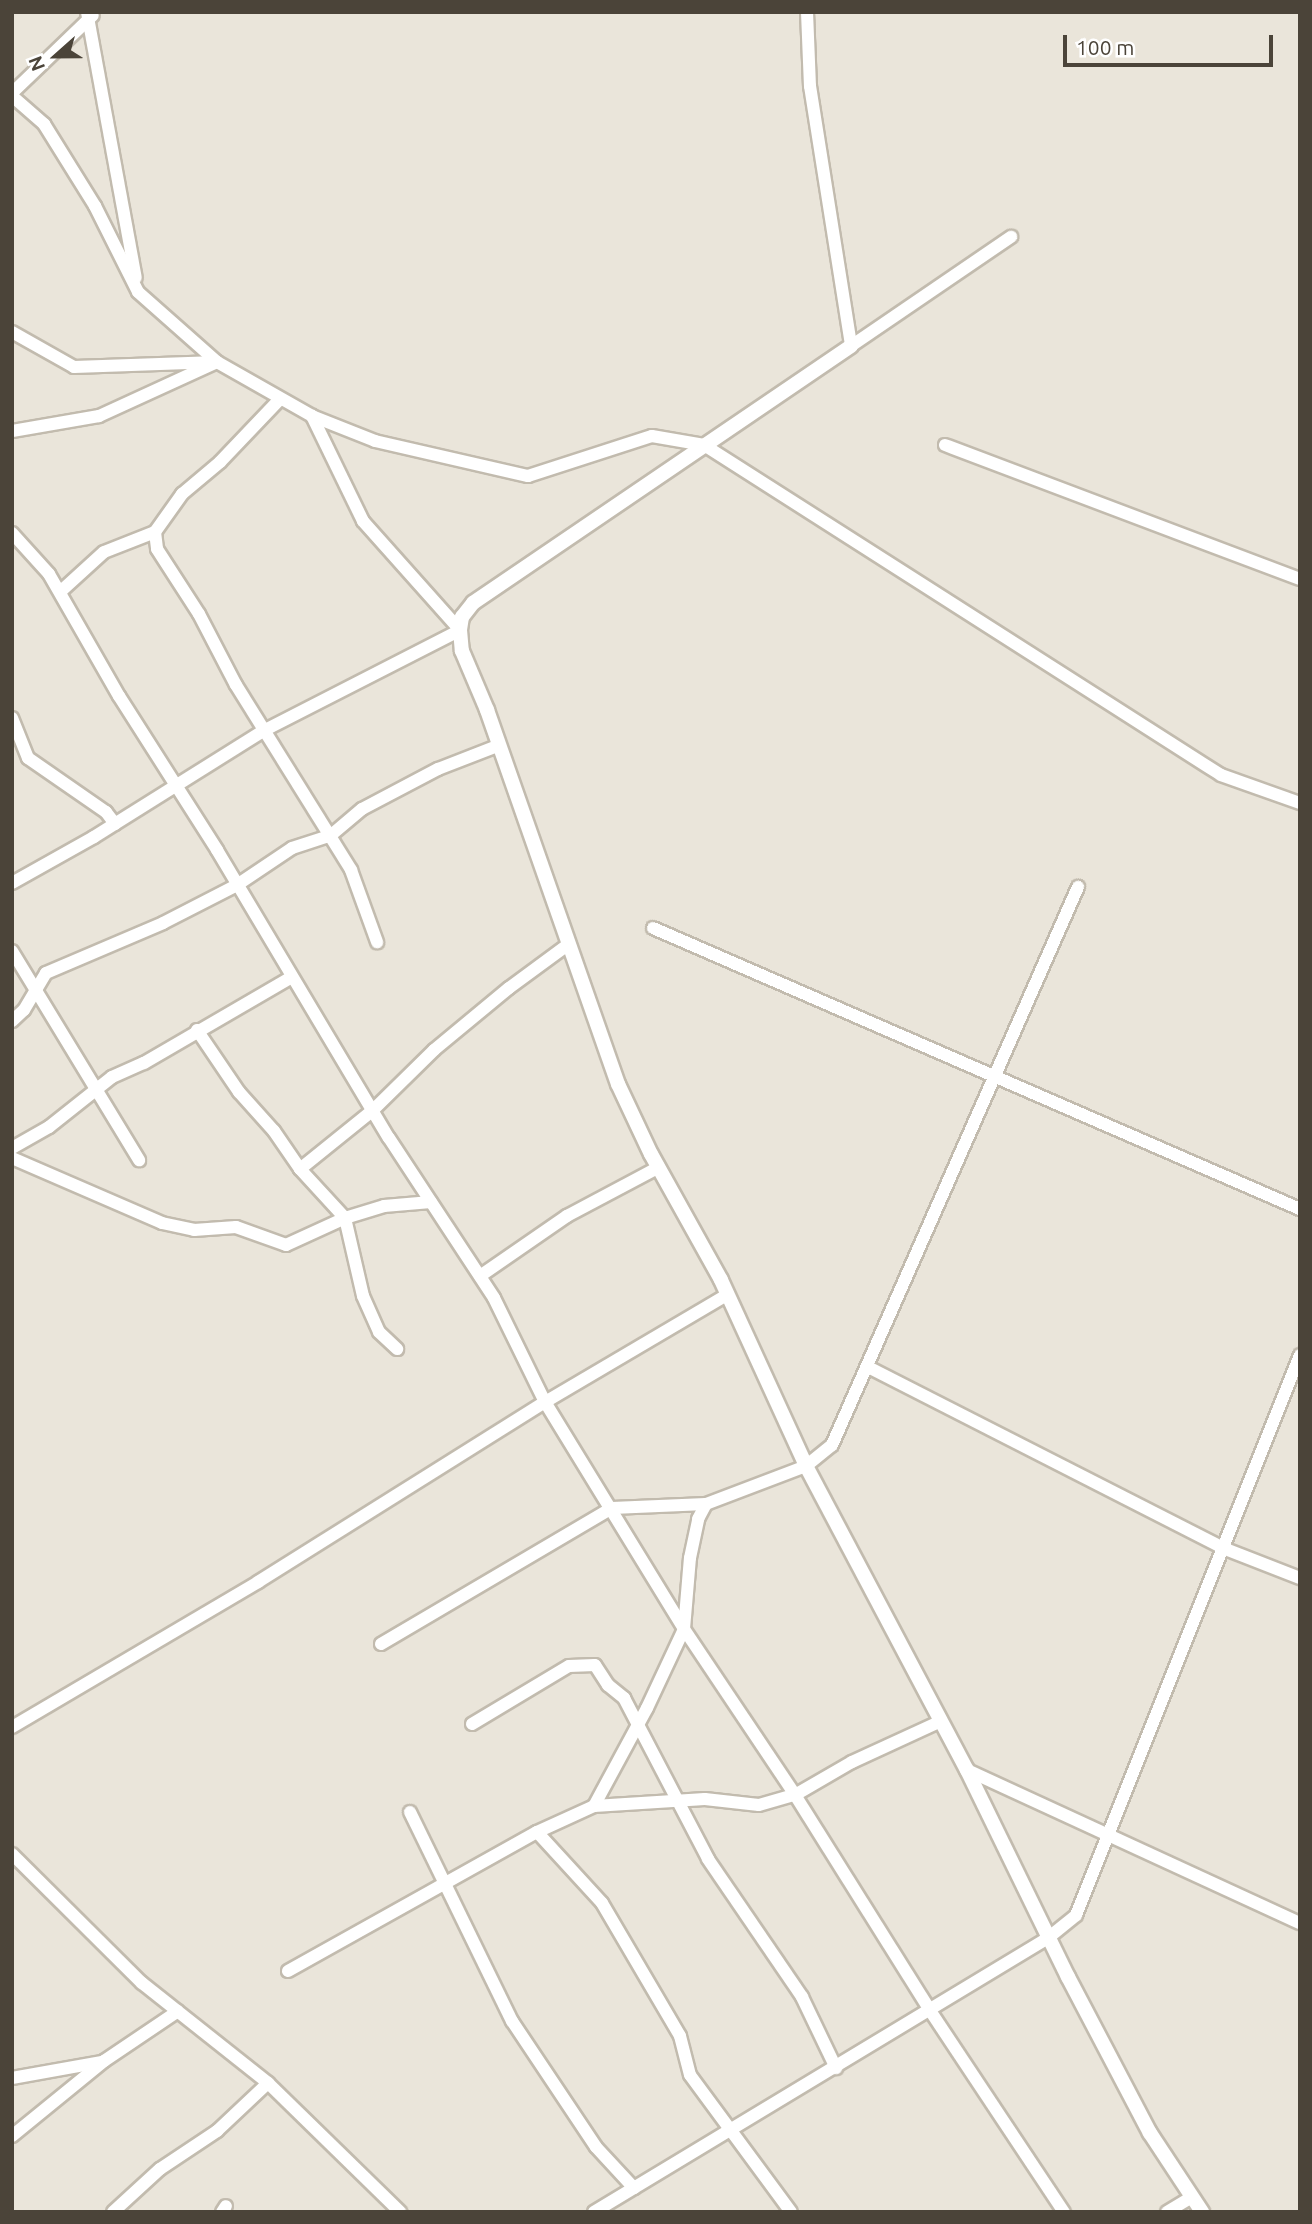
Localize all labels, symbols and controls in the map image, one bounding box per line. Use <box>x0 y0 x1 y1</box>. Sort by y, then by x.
north arrow <box>21 21 91 91</box>
scale bar <box>1067 21 1277 65</box>
text: 100 m <box>1076 35 1134 59</box>
text: N <box>24 53 49 74</box>

